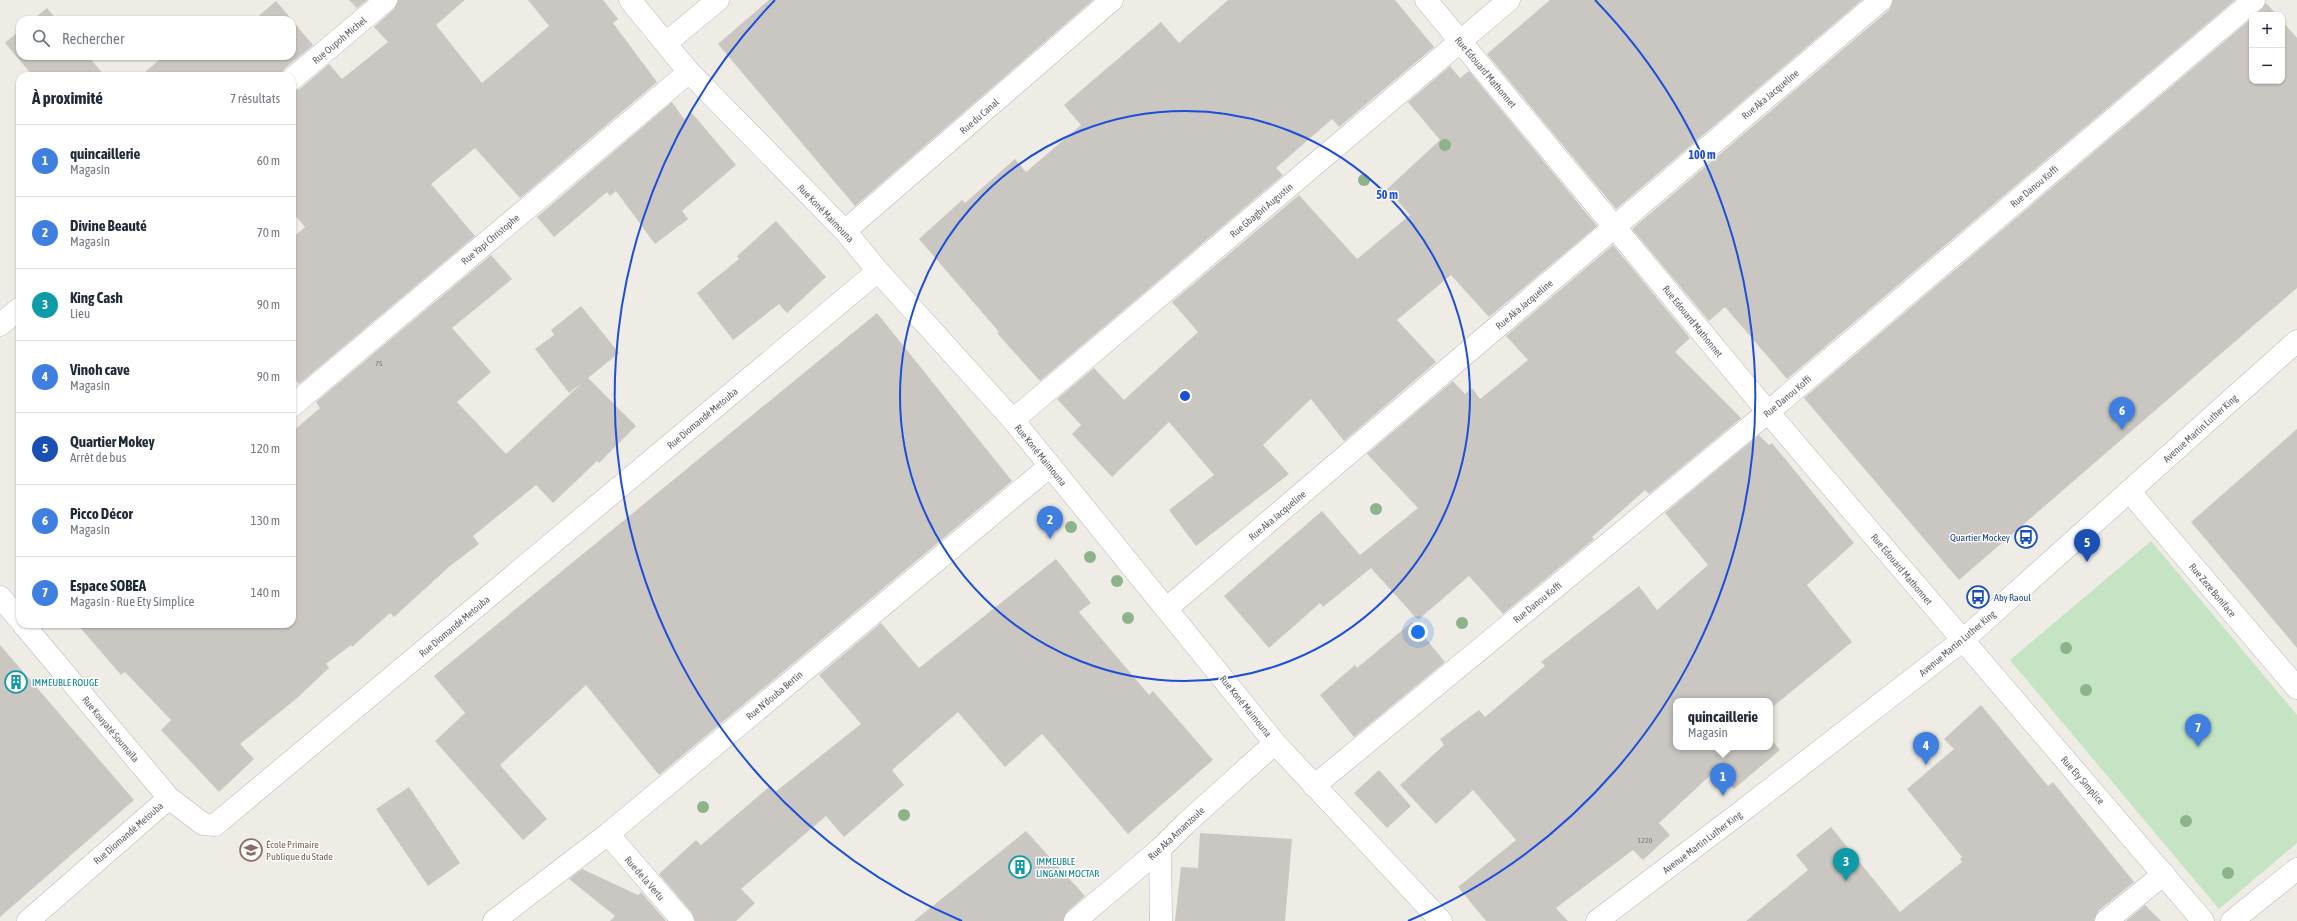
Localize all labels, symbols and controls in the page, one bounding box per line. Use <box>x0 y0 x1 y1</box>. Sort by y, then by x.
map controls <box>2249 12 2285 84</box>
button: + <box>2249 12 2285 48</box>
street label: Rue Oupoh Michel <box>310 14 369 66</box>
search box <box>16 16 296 60</box>
icon: search <box>30 27 52 49</box>
text: Rechercher <box>62 30 124 47</box>
street label: Rue Edouard Mathonnet <box>1453 35 1518 110</box>
button: − <box>2249 48 2285 84</box>
street label: Rue Aka Jacqueline <box>1740 67 1801 121</box>
text: À proximité <box>32 88 103 108</box>
text: 7 résultats <box>230 91 280 106</box>
street label: Rue du Canal <box>958 96 1001 136</box>
text: quincaillerie <box>70 145 140 162</box>
text: 100 m <box>1688 148 1716 162</box>
text: 1 <box>42 153 48 168</box>
text: 60 m <box>257 153 280 168</box>
text: Magasin <box>70 162 110 177</box>
street label: Rue Danou Koffi <box>2008 163 2061 210</box>
street label: Rue Gbagbri Augustin <box>1228 181 1295 240</box>
street label: Rue Koné Maimouna <box>795 182 856 245</box>
text: 50 m <box>1376 188 1398 202</box>
street label: Rue Yapi Christophe <box>459 212 522 267</box>
text: Divine Beauté <box>70 217 147 234</box>
text: 2 <box>42 225 48 240</box>
text: 70 m <box>257 225 280 240</box>
text: Magasin <box>70 234 110 249</box>
street label: Rue Aka Jacqueline <box>1494 277 1555 331</box>
street label: Rue Edouard Mathonnet <box>1660 283 1725 359</box>
text: King Cash <box>70 289 123 306</box>
text: 3 <box>42 297 48 312</box>
text: 90 m <box>257 297 280 312</box>
text: Lieu <box>70 306 90 321</box>
house number: 75 <box>375 359 383 368</box>
text: Vinoh cave <box>70 361 130 378</box>
text: 4 <box>42 369 48 384</box>
text: 90 m <box>257 369 280 384</box>
street label: Rue Danou Koffi <box>1761 373 1814 420</box>
text: Magasin <box>70 378 110 393</box>
street label: Rue Diomandé Metouba <box>665 385 740 451</box>
centre of rings <box>1178 389 1192 403</box>
street label: Avenue Martin Luther King <box>2161 392 2240 465</box>
pin: 6 <box>2109 397 2135 430</box>
street label: Rue Koné Maimouna <box>1012 422 1069 488</box>
text: Quartier Mokey <box>70 433 155 450</box>
text: 5 <box>42 441 48 456</box>
text: 120 m <box>251 441 280 456</box>
text: Arrêt de bus <box>70 450 126 465</box>
street label: Rue Aka Jacqueline <box>1247 488 1308 542</box>
text: Picco Décor <box>70 505 133 522</box>
pin: 2 <box>1037 506 1063 539</box>
text: 6 <box>42 513 48 528</box>
text: 130 m <box>251 513 280 528</box>
text: Magasin <box>70 522 110 537</box>
bus stop icon: Quartier Mockey <box>2013 524 2039 550</box>
pin: 5 <box>2074 529 2100 562</box>
street label: Rue Edouard Mathonnet <box>1869 532 1934 607</box>
place label: Quartier Mockey <box>1950 532 2010 543</box>
street label: Rue Zeze Boniface <box>2187 561 2238 620</box>
text: Espace SOBEA <box>70 577 146 594</box>
street label: Rue Danou Koffi <box>1511 579 1564 625</box>
bus stop icon: Aby Raoul <box>1965 584 1991 610</box>
text: 7 <box>42 585 48 600</box>
text: 140 m <box>251 585 280 600</box>
place label: Aby Raoul <box>1994 592 2031 603</box>
street label: Rue Diomandé Metouba <box>417 593 492 659</box>
text: Magasin · Rue Ety Simplice <box>70 594 194 609</box>
street label: Avenue Martin Luther King <box>1917 608 1998 679</box>
your location <box>1408 622 1428 642</box>
building icon: IMMEUBLE ROUGE <box>3 669 29 695</box>
street label: Rue N'douba Bertin <box>744 669 805 722</box>
street label: Rue Koné Maimouna <box>1217 673 1274 739</box>
place label: IMMEUBLE ROUGE <box>32 677 99 688</box>
street label: Rue Kouyaté Soumaïla <box>80 694 142 765</box>
popup <box>1673 698 1773 750</box>
text: quincaillerie <box>1688 708 1758 725</box>
pin: 7 <box>2185 714 2211 747</box>
text: Magasin <box>1688 725 1728 740</box>
pin: 4 <box>1913 732 1939 765</box>
street label: Rue Ety Simplice <box>2059 754 2107 807</box>
pin: 1 <box>1710 763 1736 796</box>
street label: Rue Diomandé Metouba <box>91 800 166 867</box>
street label: Rue Aka Amanzoule <box>1146 804 1207 862</box>
street label: Avenue Martin Luther King <box>1661 809 1745 876</box>
house number: 1220 <box>1637 836 1653 845</box>
school or university icon: École Primaire Publique du Stade <box>238 837 264 863</box>
place label: École Primaire Publique du Stade <box>266 839 333 862</box>
pin: 3 <box>1833 848 1859 881</box>
street label: Rue de la Vertu <box>623 854 667 903</box>
building icon: IMMEUBLE LINGANI MOCTAR <box>1007 854 1033 880</box>
place label: IMMEUBLE LINGANI MOCTAR <box>1036 856 1099 879</box>

